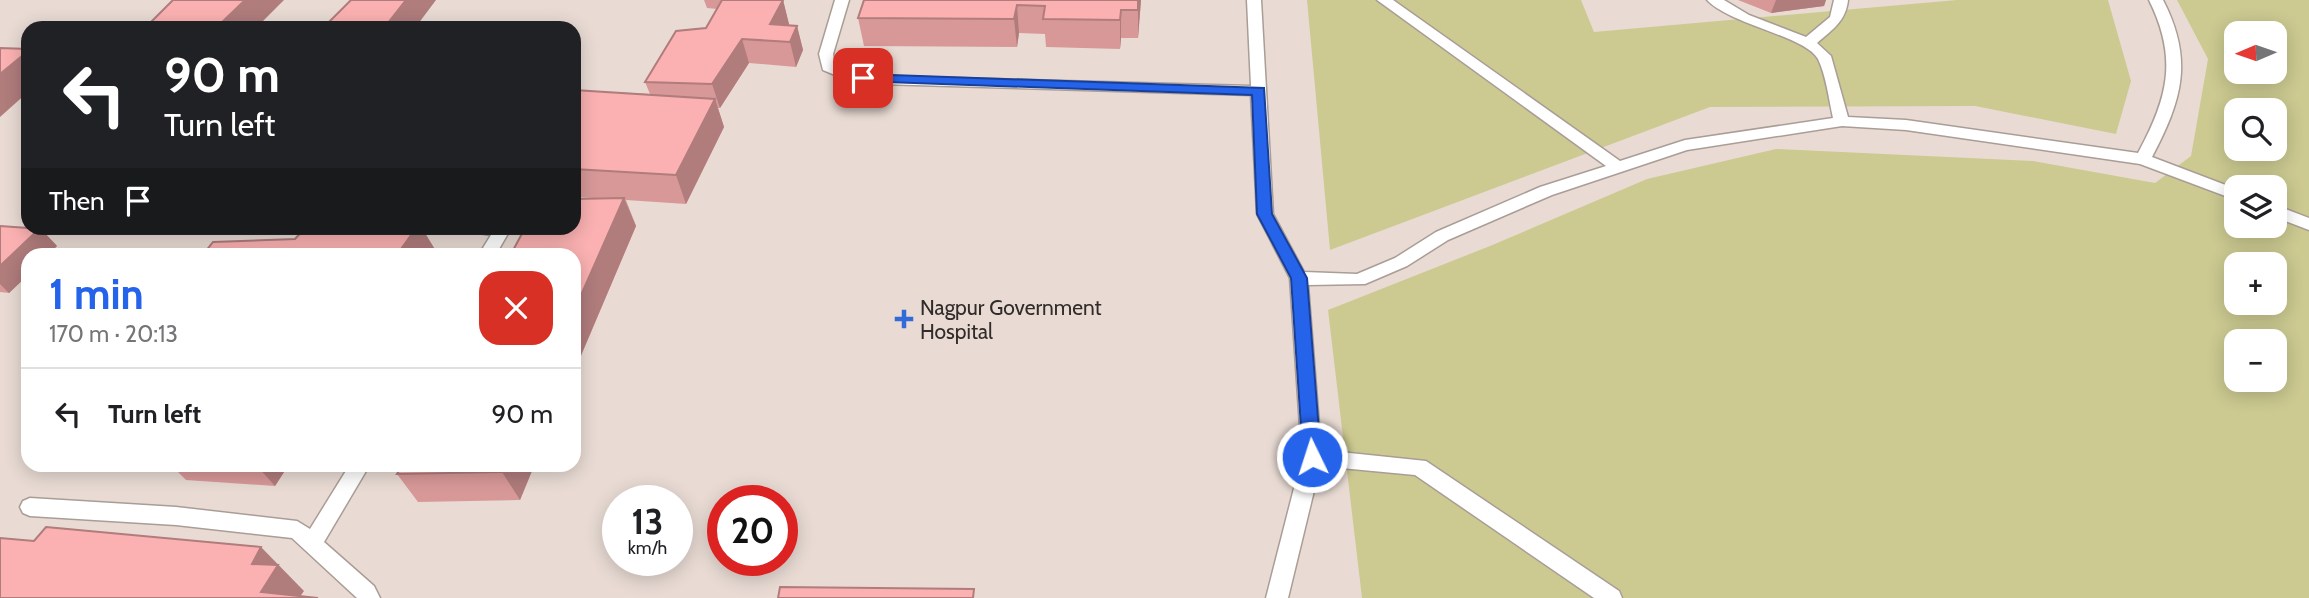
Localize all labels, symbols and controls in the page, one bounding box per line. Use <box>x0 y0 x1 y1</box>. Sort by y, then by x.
north arrow <box>2224 21 2287 84</box>
map controls <box>2224 21 2287 392</box>
text: 90 m <box>164 45 280 104</box>
pin <box>833 48 893 108</box>
icon: left <box>49 49 140 140</box>
icon: arrive <box>844 59 882 97</box>
button: search <box>2224 98 2287 161</box>
text: Turn left <box>164 105 275 144</box>
button: layers <box>2224 175 2287 238</box>
icon: arrive <box>119 182 157 220</box>
text: Then <box>49 185 105 217</box>
button: + <box>2224 252 2287 315</box>
text: 1 min <box>49 268 144 320</box>
button: close <box>479 271 553 345</box>
place label: Nagpur Government Hospital <box>920 295 1102 344</box>
marker: Nagpur Government Hospital <box>894 309 914 329</box>
text: 170 m · 20:13 <box>49 320 178 348</box>
button: − <box>2224 329 2287 392</box>
icon: left <box>49 395 87 433</box>
text: Turn left <box>108 398 201 430</box>
text: 90 m <box>491 398 553 430</box>
position arrow <box>1275 420 1349 494</box>
speed limit sign: 20 <box>707 485 798 576</box>
text: 13 <box>632 500 663 543</box>
text: km/h <box>628 537 667 559</box>

